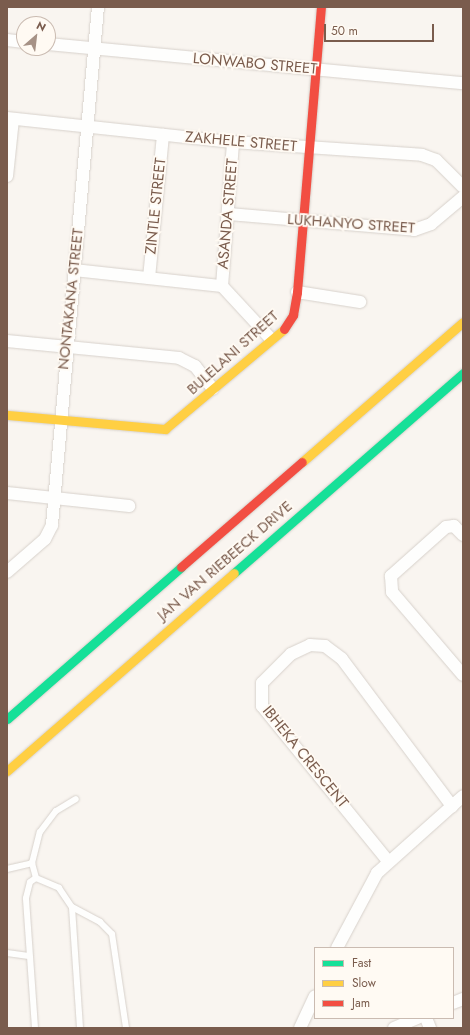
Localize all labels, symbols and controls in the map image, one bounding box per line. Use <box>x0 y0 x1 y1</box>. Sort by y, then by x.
north arrow <box>16 16 56 56</box>
scale bar <box>326 16 436 42</box>
text: N <box>34 17 49 35</box>
text: 50 m <box>331 22 358 40</box>
street label: LONWABO STREET <box>192 50 318 78</box>
street label: ZAKHELE STREET <box>184 128 298 156</box>
street label: ZINTLE STREET <box>142 157 170 255</box>
street label: ASANDA STREET <box>214 158 242 270</box>
street label: LUKHANYO STREET <box>287 211 415 237</box>
street label: NONTAKANA STREET <box>55 227 87 371</box>
street label: BULELANI STREET <box>184 307 282 399</box>
street label: JAN VAN RIEBEECK DRIVE <box>154 497 296 625</box>
street label: IBHEKA CRESCENT <box>258 702 352 812</box>
legend <box>314 947 454 1019</box>
text: Fast <box>352 954 371 972</box>
text: Slow <box>352 974 376 992</box>
text: Jam <box>352 994 370 1012</box>

